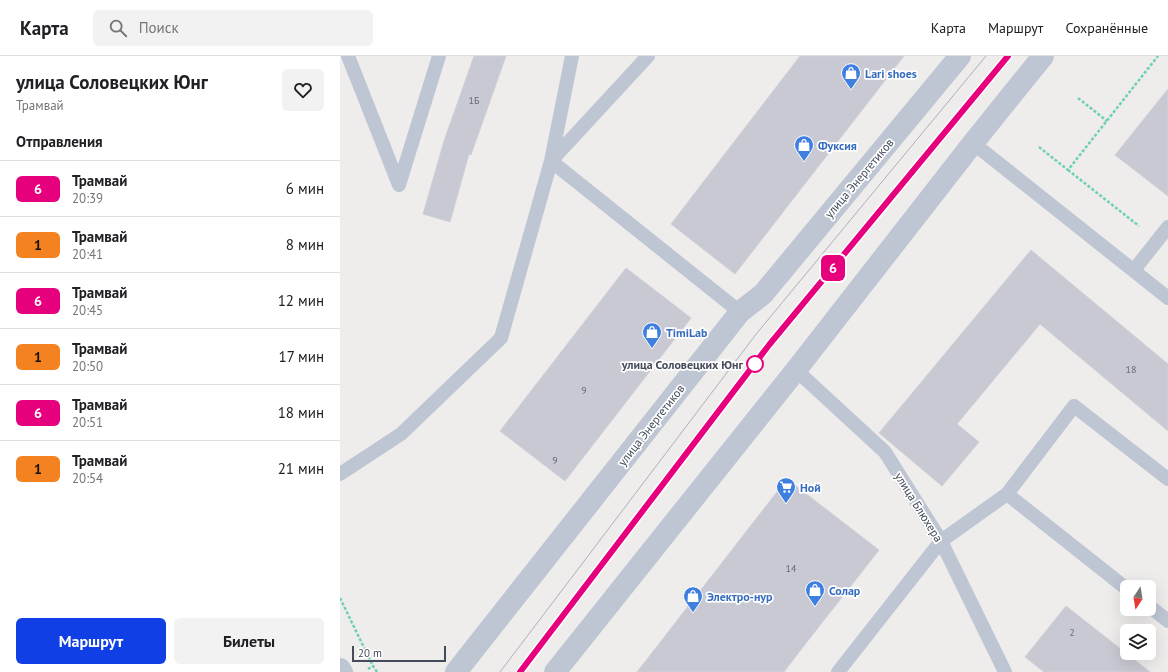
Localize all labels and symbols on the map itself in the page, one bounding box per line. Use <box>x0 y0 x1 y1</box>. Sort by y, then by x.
shop icon: Lari shoes <box>840 62 862 90</box>
place label: Lari shoes <box>865 66 917 81</box>
house number: 1Б <box>469 94 480 107</box>
shop icon: Фуксия <box>793 134 815 162</box>
street label: улица Энергетиков <box>821 135 897 221</box>
place label: Фуксия <box>818 138 857 153</box>
line badge: 6 <box>820 255 846 281</box>
shop icon: TimiLab <box>641 321 663 349</box>
place label: TimiLab <box>666 325 708 340</box>
marker: улица Соловецких Юнг <box>746 355 764 373</box>
place label: улица Соловецких Юнг <box>621 357 743 372</box>
house number: 18 <box>1126 363 1136 376</box>
street label: улица Энергетиков <box>614 381 688 469</box>
house number: 9 <box>581 384 587 397</box>
house number: 9 <box>552 454 558 467</box>
street label: улица Блюхера <box>892 469 946 545</box>
supermarket icon: Ной <box>775 476 797 504</box>
place label: Ной <box>800 480 821 495</box>
house number: 14 <box>786 562 797 575</box>
shop icon: Солар <box>804 579 826 607</box>
north arrow <box>1120 580 1156 616</box>
place label: Солар <box>829 583 861 598</box>
shop icon: Электро-нур <box>682 585 704 613</box>
place label: Электро-нур <box>707 589 773 604</box>
house number: 2 <box>1069 626 1075 639</box>
scale bar <box>352 644 446 663</box>

